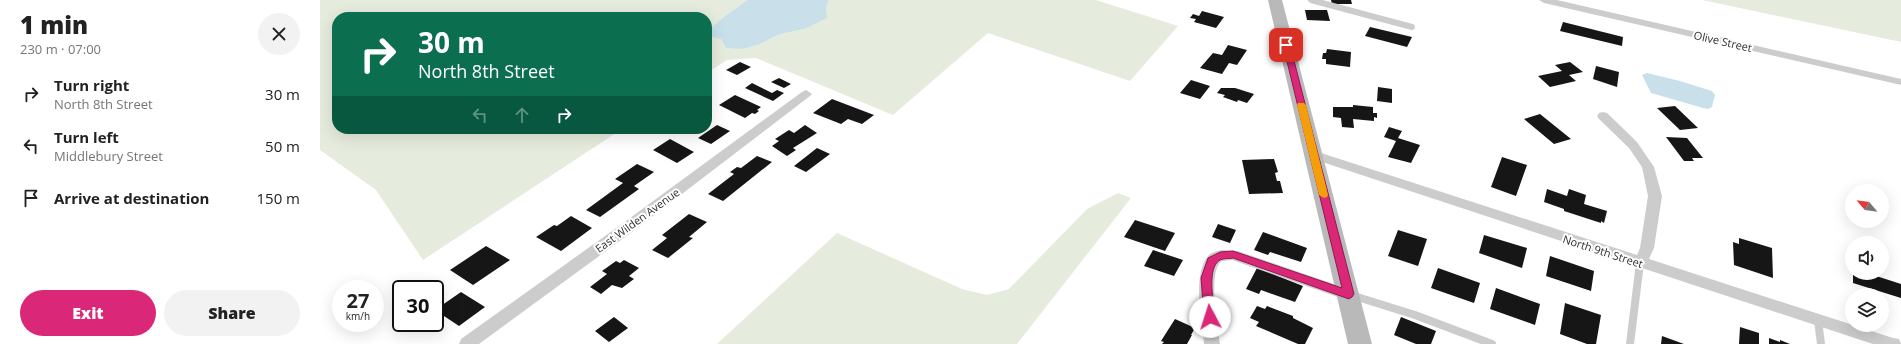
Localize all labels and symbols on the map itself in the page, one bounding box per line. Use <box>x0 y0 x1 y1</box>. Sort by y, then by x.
street label: Olive Street <box>1692 27 1754 55</box>
pin <box>1269 28 1303 62</box>
street label: East Wilden Avenue <box>592 184 682 256</box>
north arrow <box>1845 184 1889 228</box>
street label: North 9th Street <box>1561 231 1645 271</box>
speed limit sign: 30 <box>392 280 444 332</box>
position arrow <box>1189 296 1231 338</box>

